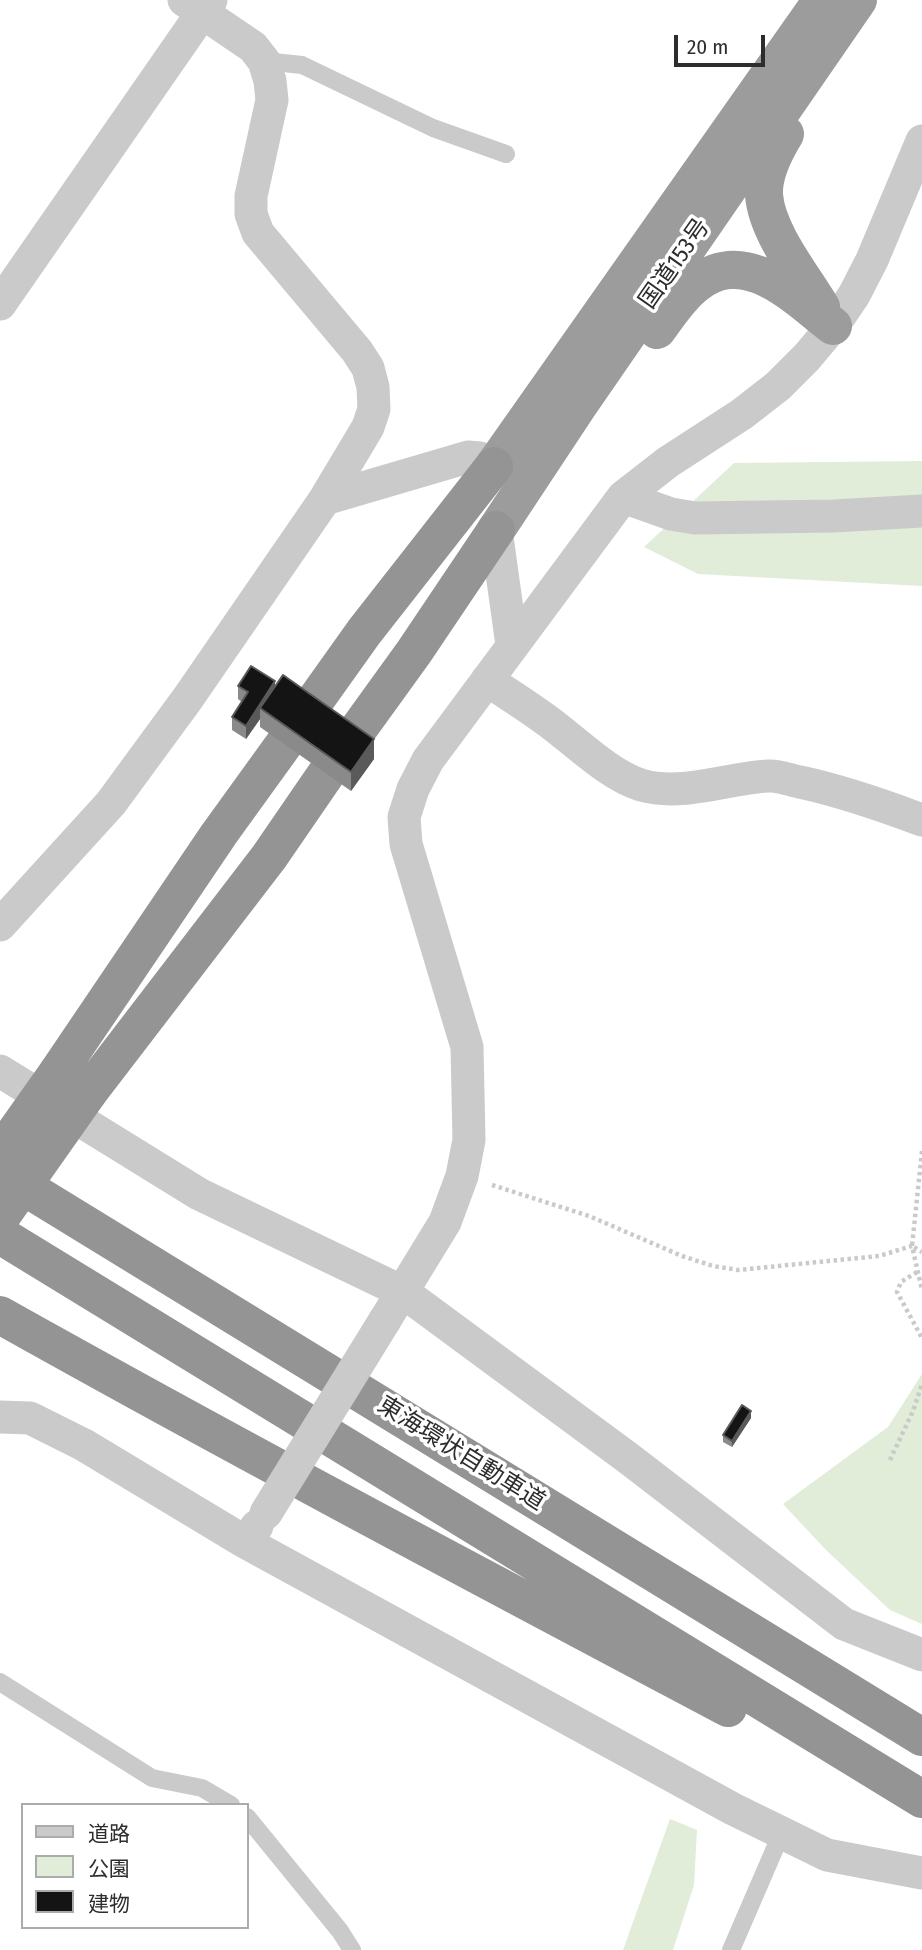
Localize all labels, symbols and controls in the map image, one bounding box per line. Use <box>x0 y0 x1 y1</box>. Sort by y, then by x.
scale bar <box>677 21 768 65</box>
text: 20 m <box>687 34 728 60</box>
street label: 国道153号 <box>634 214 716 314</box>
street label: 東海環状自動車道 <box>372 1391 550 1517</box>
legend <box>21 1803 248 1929</box>
text: 道路 <box>88 1821 130 1847</box>
text: 公園 <box>88 1856 130 1882</box>
text: 建物 <box>88 1891 130 1917</box>

